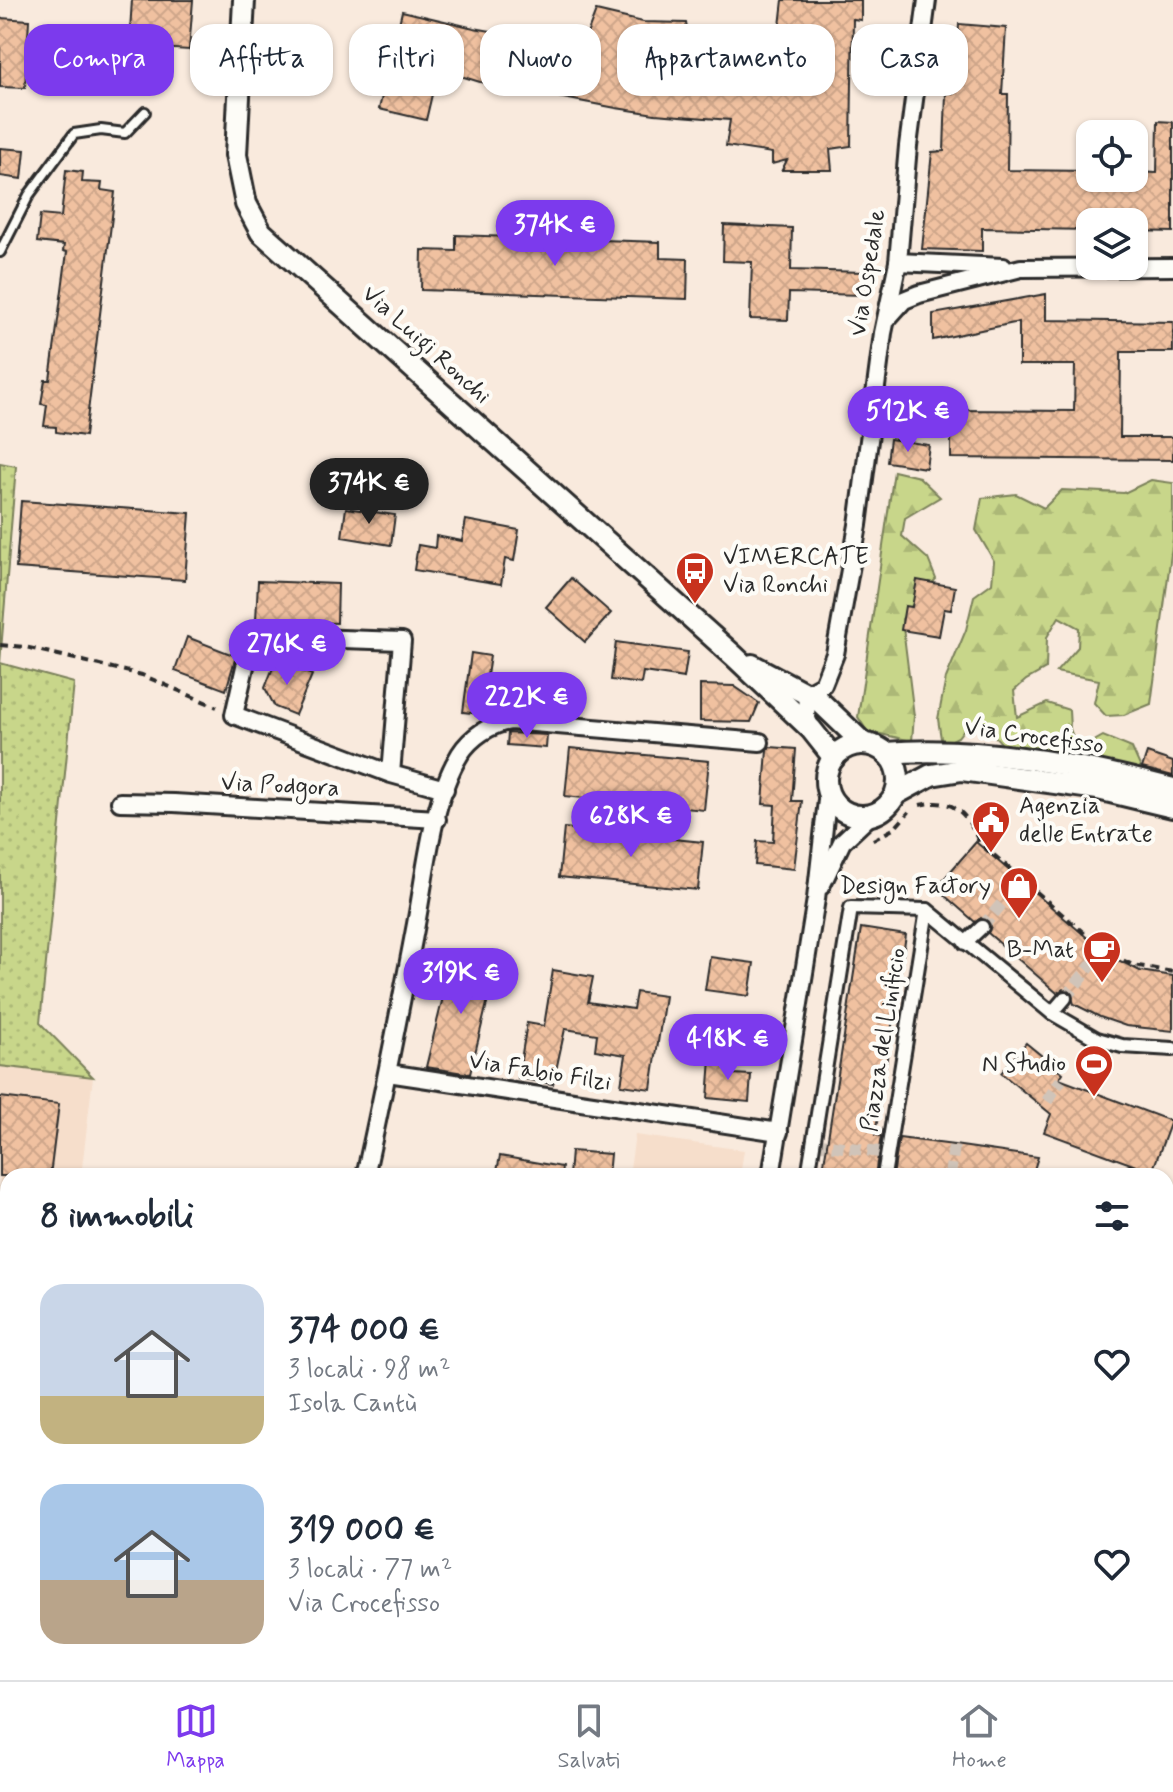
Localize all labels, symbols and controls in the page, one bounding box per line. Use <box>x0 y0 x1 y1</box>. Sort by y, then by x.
chip: Compra <box>24 24 174 96</box>
chip: Affitta <box>190 24 333 96</box>
chip: Filtri <box>349 24 464 96</box>
chip: Nuovo <box>480 24 601 96</box>
chip: Appartamento <box>617 24 835 96</box>
chip: Casa <box>851 24 968 96</box>
map controls <box>1076 120 1148 280</box>
button: locate <box>1076 120 1148 192</box>
pin: 374K € <box>490 200 620 268</box>
street label: Via Ospedale <box>843 207 893 339</box>
button: layers <box>1076 208 1148 280</box>
text: 374K € <box>514 209 596 243</box>
street label: Via Luigi Ronchi <box>353 279 497 413</box>
pin: 512K € <box>843 386 973 454</box>
text: 512K € <box>866 395 950 429</box>
pin: 374K € <box>304 458 434 526</box>
text: 374K € <box>328 467 410 501</box>
place label: VIMERCATE Via Ronchi <box>723 542 869 601</box>
bus stop icon: VIMERCATE Via Ronchi <box>674 550 716 605</box>
pin: 276K € <box>222 619 352 687</box>
text: 276K € <box>247 628 327 662</box>
pin: 222K € <box>462 672 592 740</box>
text: 222K € <box>485 681 569 715</box>
street label: Via Crocefisso <box>962 712 1106 762</box>
street label: Via Podgora <box>220 767 340 807</box>
pin: 628K € <box>566 791 696 859</box>
place label: Agenzia delle Entrate <box>1019 791 1153 850</box>
public building icon: Agenzia delle Entrate <box>970 799 1012 854</box>
text: 628K € <box>589 800 673 834</box>
shop icon: Design Factory <box>998 865 1040 920</box>
place label: Design Factory <box>840 871 991 904</box>
cafe icon: B-Mat <box>1081 929 1123 984</box>
place label: B-Mat <box>1007 935 1074 966</box>
street label: Piazza del Linificio <box>854 946 914 1134</box>
pin: 319K € <box>396 948 526 1016</box>
text: 319K € <box>421 957 501 991</box>
pin: 418K € <box>663 1014 793 1082</box>
text: 418K € <box>687 1023 769 1057</box>
sports icon: N Studio <box>1073 1043 1115 1098</box>
street label: Via Fabio Filzi <box>467 1045 613 1099</box>
place label: N Studio <box>982 1049 1066 1080</box>
text: 8 immobili <box>40 1194 194 1239</box>
icon: filters <box>1090 1194 1134 1238</box>
text: 374 000 € <box>288 1308 440 1353</box>
icon: home <box>104 1316 200 1412</box>
icon: heart <box>1090 1342 1134 1386</box>
text: 3 locali · 98 m² <box>288 1353 450 1387</box>
text: Isola Cantù <box>288 1387 417 1421</box>
text: 319 000 € <box>288 1508 435 1553</box>
icon: home <box>104 1516 200 1612</box>
icon: heart <box>1090 1542 1134 1586</box>
text: 3 locali · 77 m² <box>288 1553 452 1587</box>
text: Via Crocefisso <box>288 1587 440 1621</box>
tab: Mappa <box>166 1699 225 1775</box>
tab: Salvati <box>557 1699 620 1775</box>
tab: Home <box>952 1699 1007 1775</box>

